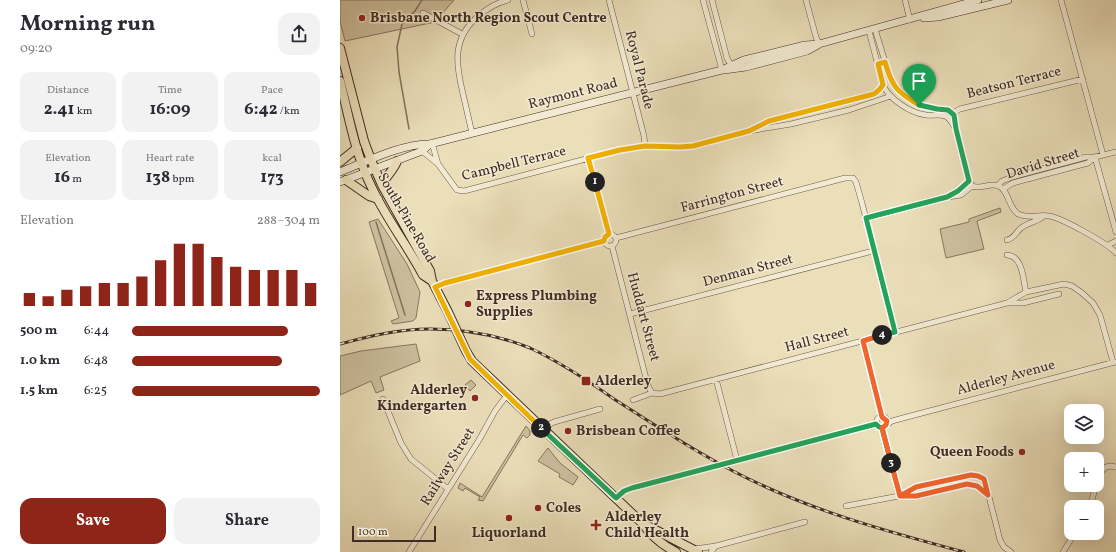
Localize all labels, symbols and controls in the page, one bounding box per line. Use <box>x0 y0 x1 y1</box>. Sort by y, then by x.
text: Morning run <box>20 9 155 40</box>
place label: Brisbane North Region Scout Centre <box>370 9 607 28</box>
button: share <box>278 13 320 55</box>
marker: Brisbane North Region Scout Centre <box>357 13 367 23</box>
street label: Royal Parade <box>620 29 658 112</box>
text: 09:20 <box>20 40 52 58</box>
street label: Beatson Terrace <box>965 62 1064 104</box>
pin <box>902 64 936 105</box>
icon: arrive <box>908 70 930 92</box>
street label: Raymont Road <box>526 74 620 114</box>
text: Distance <box>47 83 89 98</box>
text: Time <box>158 83 182 98</box>
text: Pace <box>261 83 283 98</box>
text: 2.41 <box>44 98 74 121</box>
text: 16:09 <box>150 98 190 121</box>
text: 6:42 <box>244 98 278 121</box>
text: km <box>74 104 92 119</box>
text: /km <box>278 104 300 119</box>
street label: Campbell Terrace <box>460 142 568 186</box>
street label: David Street <box>1004 144 1082 184</box>
text: Elevation <box>45 151 91 166</box>
text: Heart rate <box>146 151 194 166</box>
text: kcal <box>262 151 282 166</box>
text: 16 <box>54 166 70 189</box>
text: 138 <box>145 166 170 189</box>
text: 173 <box>260 166 284 189</box>
street label: South Pine Road <box>373 170 439 267</box>
text: m <box>70 172 82 187</box>
text: bpm <box>170 172 195 187</box>
pin: 1 <box>585 172 605 192</box>
street label: Farrington Street <box>679 172 786 218</box>
text: 1 <box>593 174 597 189</box>
text: Elevation <box>20 212 74 230</box>
text: 288–304 m <box>257 212 320 230</box>
street label: Denman Street <box>701 250 795 292</box>
street label: Huddart Street <box>622 270 664 364</box>
place label: Express Plumbing Supplies <box>476 287 597 322</box>
marker: Express Plumbing Supplies <box>463 299 473 309</box>
text: 500 m <box>20 322 57 340</box>
text: 6:44 <box>84 322 109 340</box>
street label: Hall Street <box>783 322 851 358</box>
pin: 4 <box>872 325 892 345</box>
text: 4 <box>879 327 885 342</box>
text: 1.0 km <box>20 352 60 370</box>
text: 6:48 <box>84 352 108 370</box>
street label: Alderley Avenue <box>955 356 1058 400</box>
place label: Alderley <box>595 372 652 391</box>
marker: Alderley <box>580 375 592 387</box>
place label: Alderley Kindergarten <box>377 381 467 416</box>
text: 1.5 km <box>20 382 58 400</box>
text: 6:25 <box>84 382 107 400</box>
marker: Alderley Kindergarten <box>470 393 480 403</box>
map controls <box>1064 404 1104 540</box>
button: layers <box>1064 404 1104 444</box>
pin: 2 <box>531 418 551 438</box>
text: 2 <box>538 420 544 435</box>
place label: Brisbean Coffee <box>576 422 680 441</box>
street label: Railway Street <box>416 424 480 510</box>
marker: Brisbean Coffee <box>563 426 573 436</box>
place label: Queen Foods <box>930 443 1014 462</box>
marker: Queen Foods <box>1017 447 1027 457</box>
button: + <box>1064 452 1104 492</box>
pin: 3 <box>881 453 901 473</box>
text: 3 <box>888 455 894 470</box>
button: Save <box>20 498 166 544</box>
button: Share <box>174 498 320 544</box>
place label: Coles <box>546 499 581 518</box>
button: − <box>1064 500 1104 540</box>
marker: Coles <box>533 503 543 513</box>
place label: Alderley Child Health <box>605 508 689 543</box>
marker: Liquorland <box>504 513 514 523</box>
marker: Alderley Child Health <box>590 519 602 531</box>
scale bar <box>352 524 436 543</box>
place label: Liquorland <box>472 524 547 543</box>
text: 100 m <box>358 525 388 540</box>

